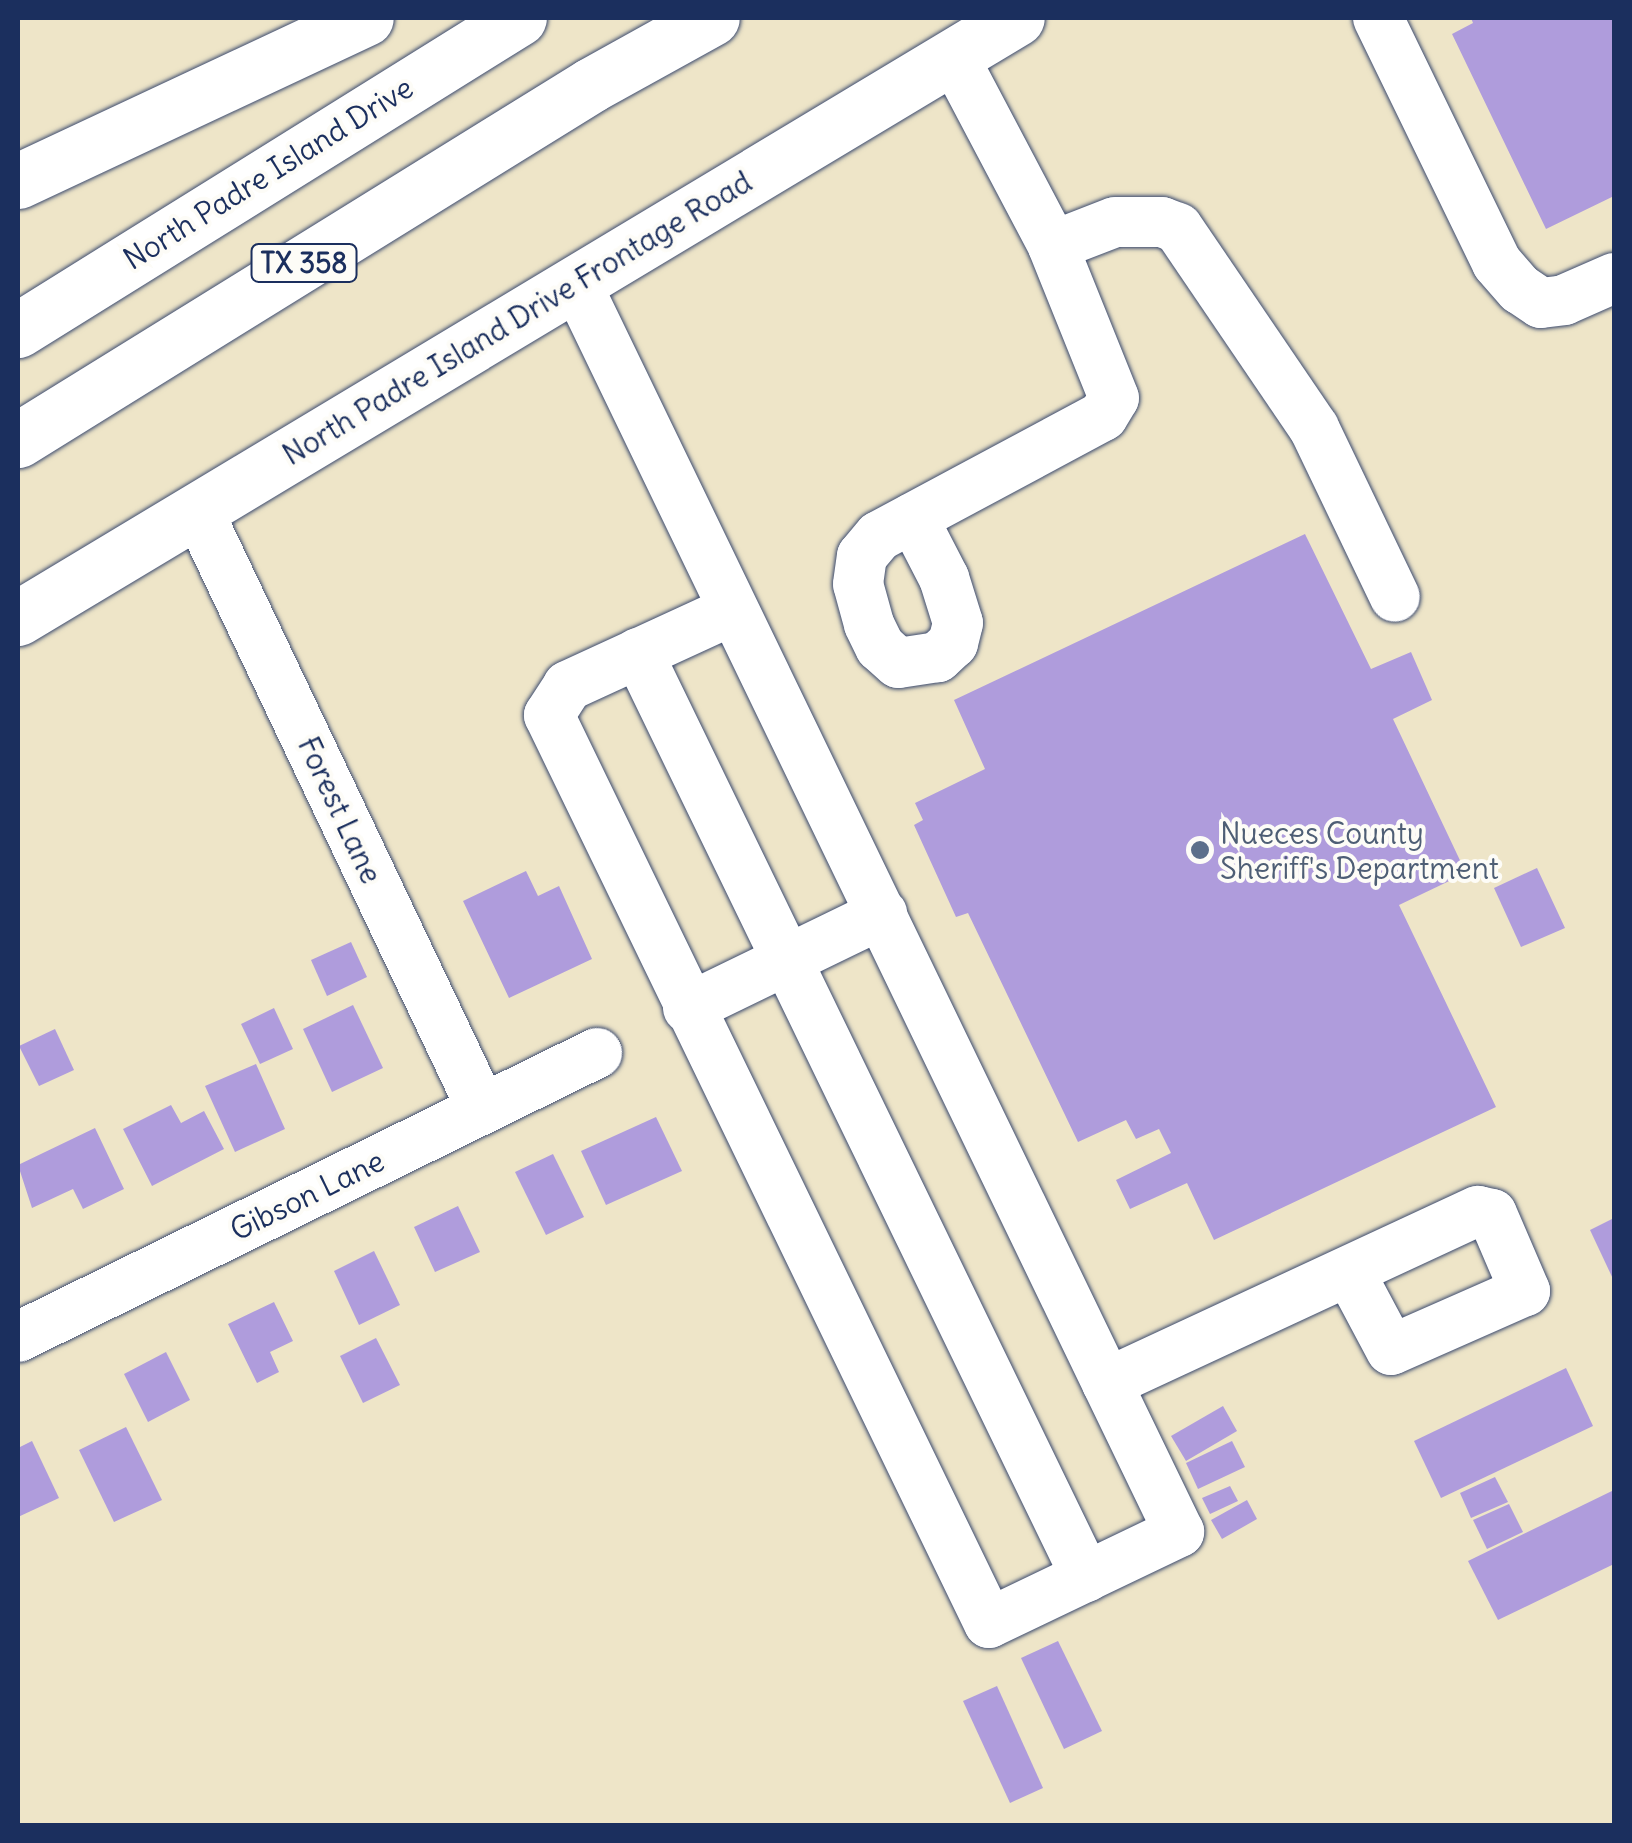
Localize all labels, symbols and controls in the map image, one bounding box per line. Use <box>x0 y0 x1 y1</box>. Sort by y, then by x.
street label: North Padre Island Drive <box>117 69 419 277</box>
street label: North Padre Island Drive Frontage Road <box>276 163 758 473</box>
road number: TX 358 <box>249 240 359 286</box>
street label: Forest Lane <box>290 731 390 889</box>
place label: Nueces County Sheriff's Department <box>1220 815 1499 886</box>
marker: Nueces County Sheriff's Department <box>1189 839 1211 861</box>
street label: Gibson Lane <box>224 1142 390 1248</box>

